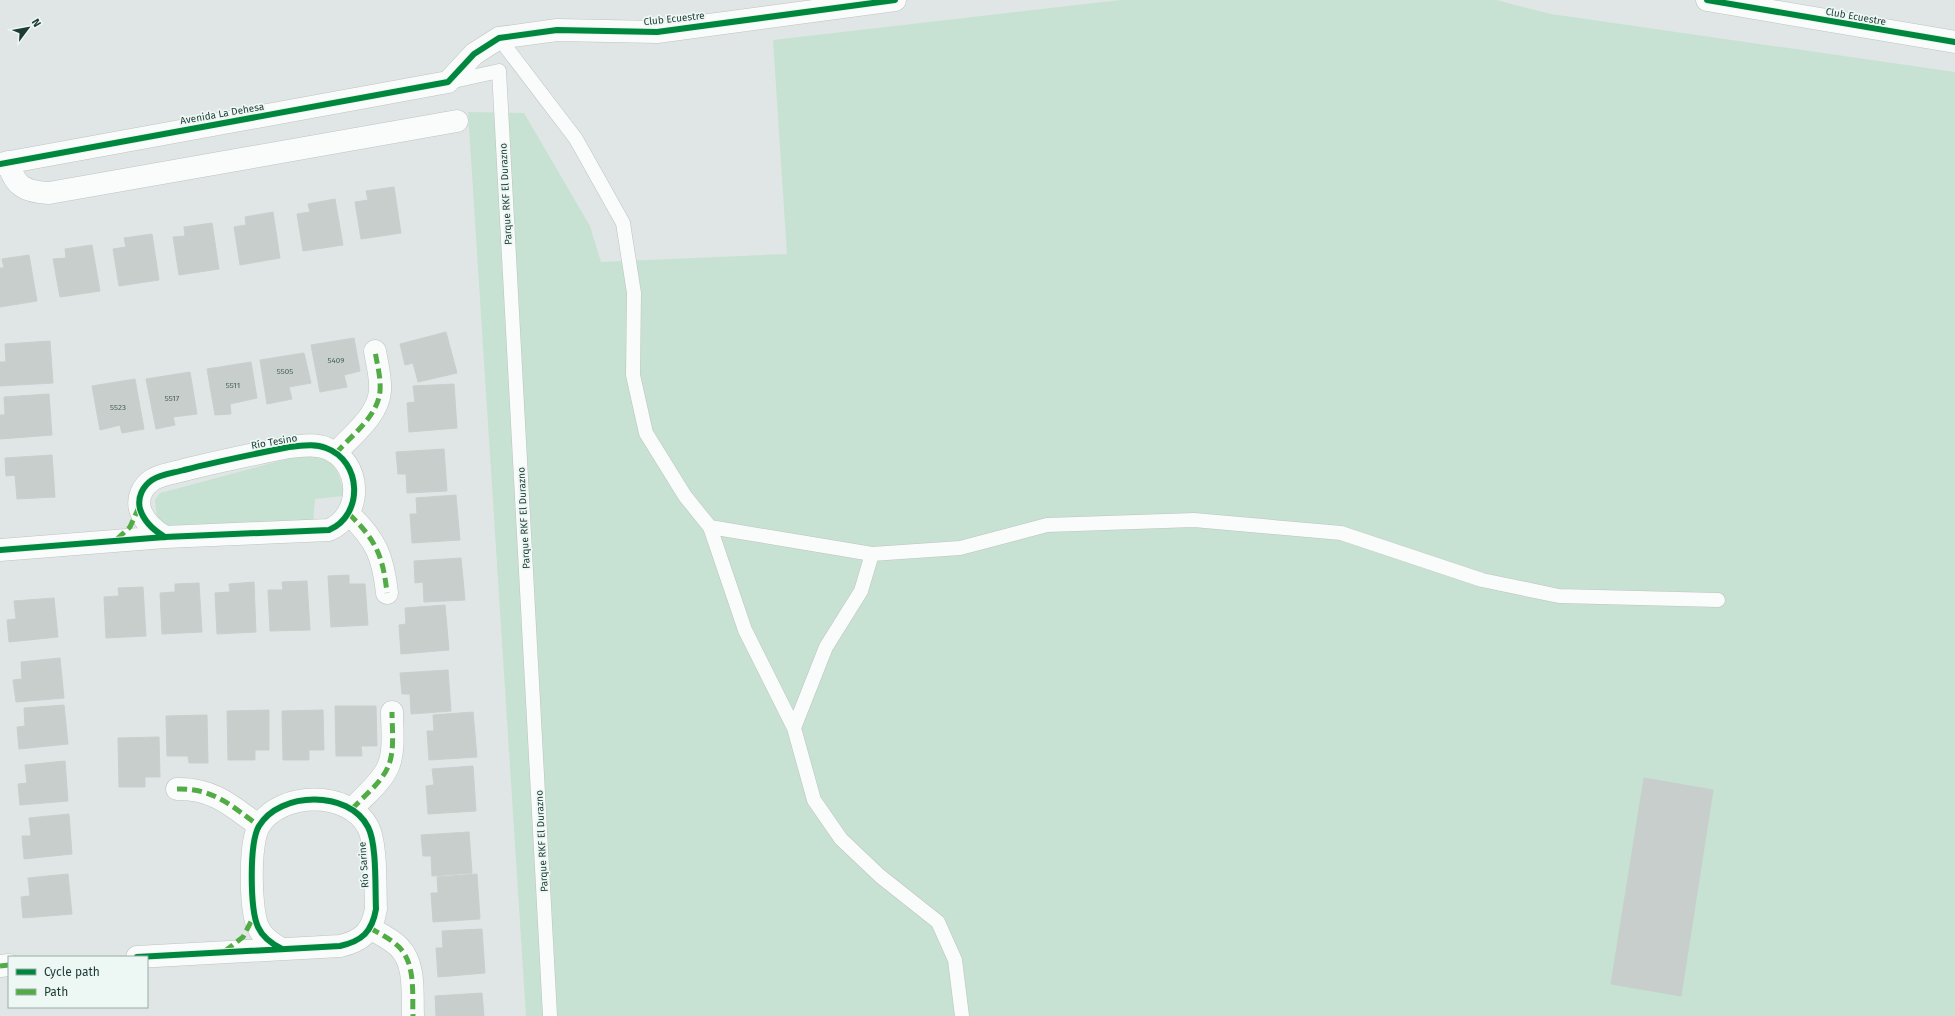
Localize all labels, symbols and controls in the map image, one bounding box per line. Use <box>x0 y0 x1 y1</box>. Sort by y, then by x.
street label: Club Ecuestre <box>1825 6 1887 28</box>
north arrow <box>8 8 48 48</box>
street label: Club Ecuestre <box>643 10 705 28</box>
text: N <box>29 16 44 30</box>
street label: Avenida La Dehesa <box>179 101 265 127</box>
street label: Parque RKF El Durazno <box>497 143 515 245</box>
house number: 5409 <box>328 356 344 365</box>
house number: 5505 <box>277 367 293 376</box>
house number: 5511 <box>226 381 240 390</box>
house number: 5517 <box>165 394 180 403</box>
house number: 5523 <box>110 403 126 412</box>
street label: Río Tesino <box>250 431 298 452</box>
street label: Parque RKF El Durazno <box>515 467 533 569</box>
street label: Parque RKF El Durazno <box>533 790 551 892</box>
street label: Río Sarine <box>355 841 372 888</box>
legend <box>8 956 148 1008</box>
text: Cycle path <box>44 965 100 979</box>
text: Path <box>44 985 68 999</box>

